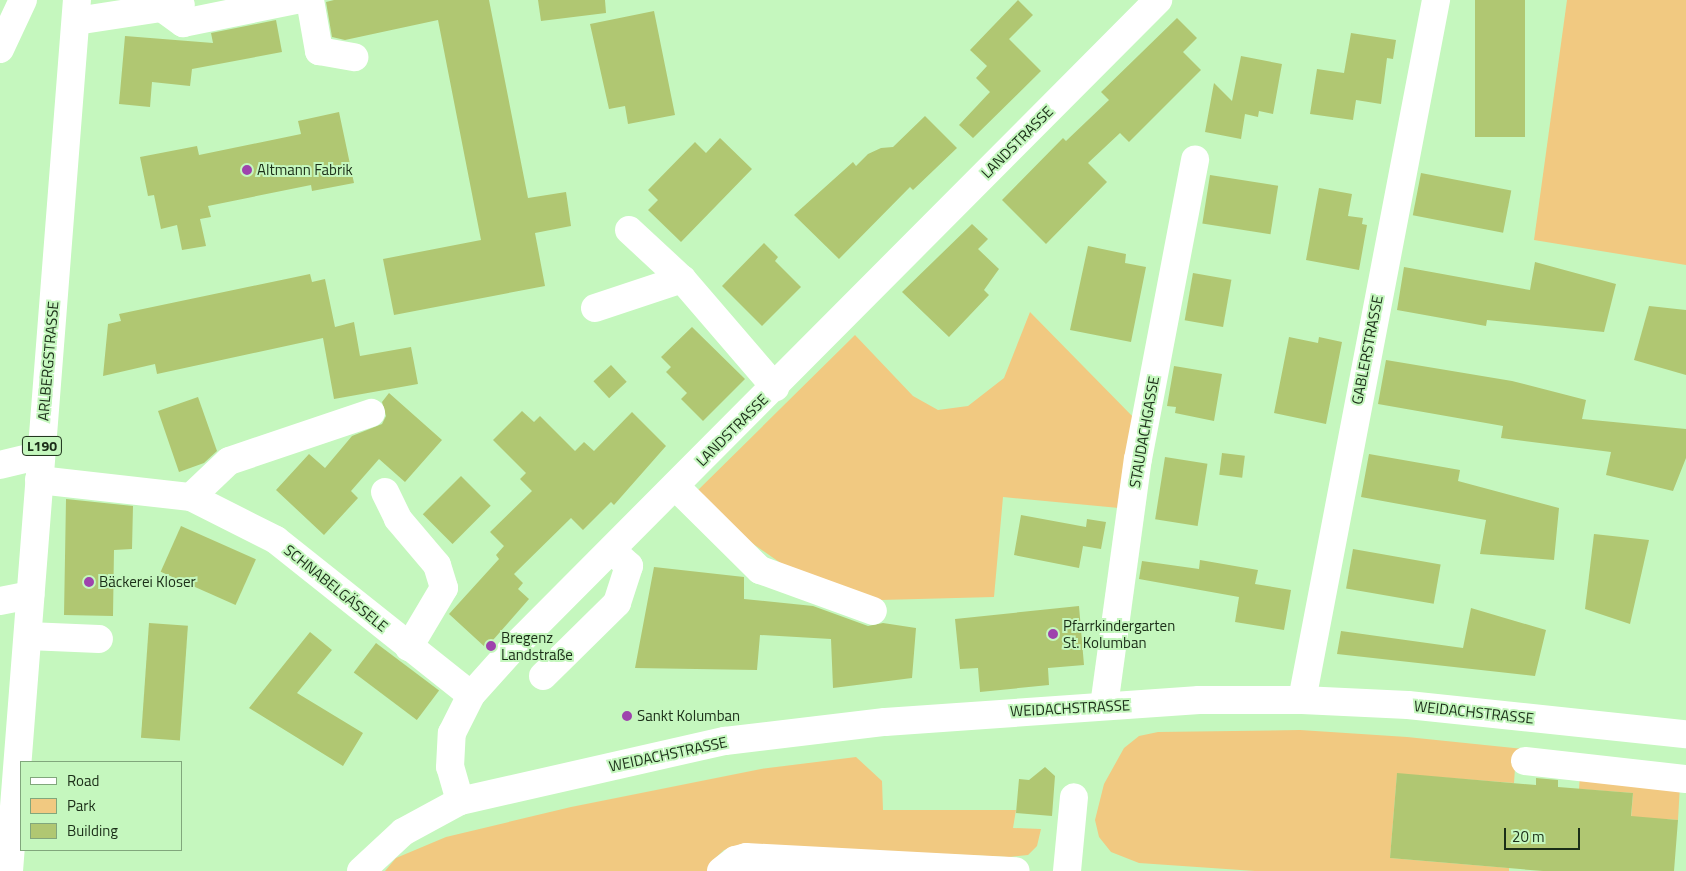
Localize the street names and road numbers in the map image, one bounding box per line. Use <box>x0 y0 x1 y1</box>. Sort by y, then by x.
street label: LANDSTRASSE <box>977 102 1057 182</box>
street label: GABLERSTRASSE <box>1348 294 1386 406</box>
street label: ARLBERGSTRASSE <box>34 300 62 422</box>
street label: STAUDACHGASSE <box>1125 375 1163 489</box>
street label: LANDSTRASSE <box>692 390 772 470</box>
road number: L190 <box>21 434 63 458</box>
street label: SCHNABELGÄSSELE <box>281 541 391 635</box>
street label: WEIDACHSTRASSE <box>1009 696 1131 720</box>
street label: WEIDACHSTRASSE <box>1413 697 1535 727</box>
street label: WEIDACHSTRASSE <box>607 733 729 775</box>

